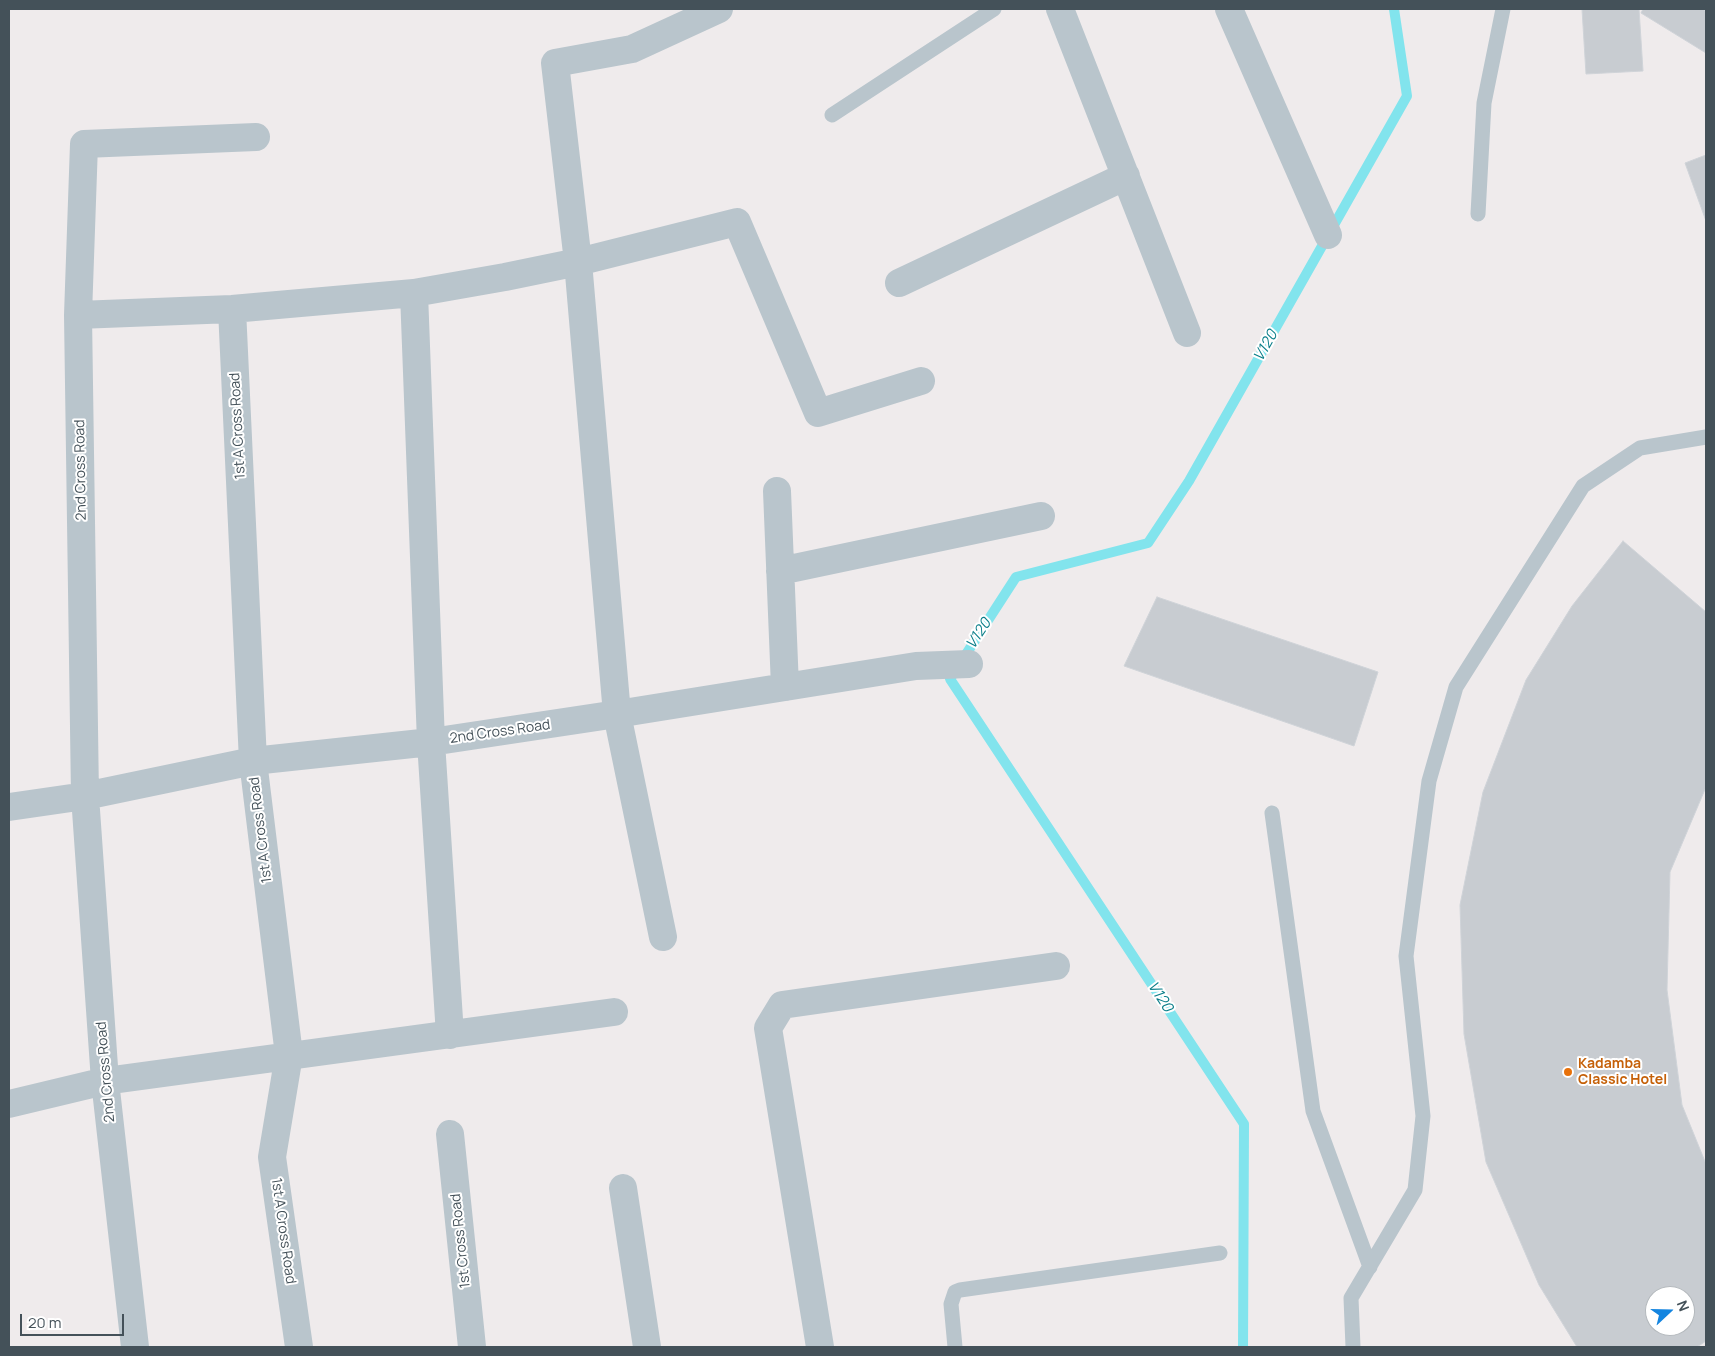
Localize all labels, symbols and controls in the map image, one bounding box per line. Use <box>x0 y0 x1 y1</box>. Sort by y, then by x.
water label: V120 <box>1250 327 1282 365</box>
street label: 1st A Cross Road <box>227 372 249 480</box>
street label: 2nd Cross Road <box>72 419 90 521</box>
water label: V120 <box>963 615 995 653</box>
street label: 2nd Cross Road <box>449 717 551 747</box>
street label: 1st A Cross Road <box>246 776 276 884</box>
water label: V120 <box>1144 978 1176 1016</box>
street label: 2nd Cross Road <box>93 1021 119 1123</box>
place label: Kadamba Classic Hotel <box>1578 1056 1667 1088</box>
marker: Kadamba Classic Hotel <box>1562 1066 1574 1078</box>
street label: 1st A Cross Road <box>267 1177 299 1285</box>
street label: 1st Cross Road <box>448 1193 474 1289</box>
north arrow <box>1645 1286 1695 1336</box>
text: N <box>1673 1298 1694 1314</box>
scale bar <box>22 1304 126 1336</box>
text: 20 m <box>28 1312 61 1333</box>

